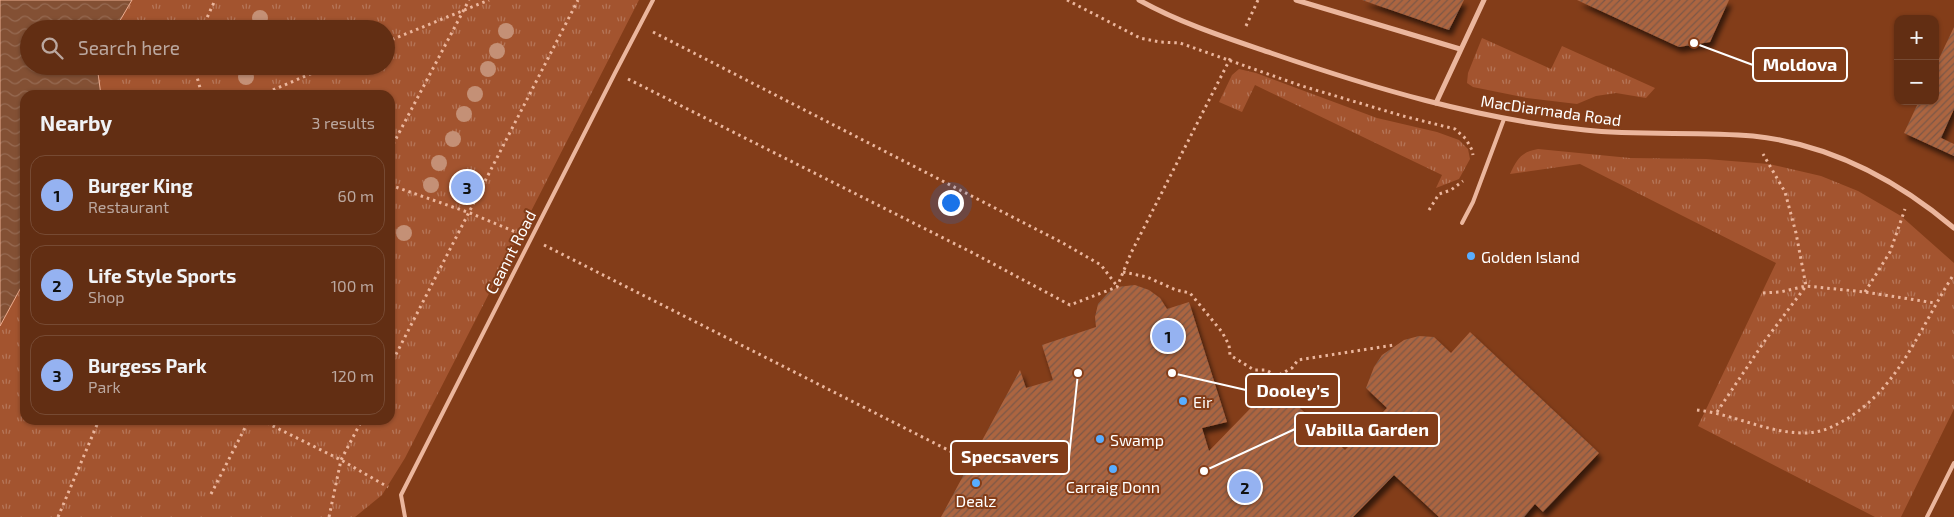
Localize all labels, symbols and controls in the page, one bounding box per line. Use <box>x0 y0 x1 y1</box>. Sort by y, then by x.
map controls <box>1894 15 1939 105</box>
button: + <box>1894 15 1939 60</box>
search box <box>20 20 395 75</box>
icon: search <box>38 34 66 62</box>
text: Search here <box>78 36 180 59</box>
callout: Moldova <box>1753 48 1847 81</box>
text: Moldova <box>1763 53 1837 75</box>
button: − <box>1894 60 1939 105</box>
street label: MacDiarmada Road <box>1480 91 1622 129</box>
text: Nearby <box>40 110 112 135</box>
text: 3 results <box>312 113 375 132</box>
pin: 3 <box>451 168 483 206</box>
text: Burger King <box>88 174 193 197</box>
text: 1 <box>54 186 60 205</box>
text: 60 m <box>338 186 374 205</box>
your location <box>938 190 964 216</box>
text: Restaurant <box>88 197 169 216</box>
street label: Ceannt Road <box>481 207 539 297</box>
place label: Golden Island <box>1481 247 1580 266</box>
marker: Golden Island <box>1465 250 1477 262</box>
text: Life Style Sports <box>88 264 236 287</box>
text: 2 <box>52 276 62 295</box>
text: 100 m <box>331 276 374 295</box>
text: Shop <box>88 287 125 306</box>
pin: 1 <box>1152 317 1184 355</box>
text: Burgess Park <box>88 354 207 377</box>
text: 3 <box>52 366 62 385</box>
text: 120 m <box>331 366 374 385</box>
callout: Dooley’s <box>1246 374 1339 407</box>
text: Park <box>88 377 121 396</box>
text: Dooley’s <box>1256 379 1330 401</box>
place label: Eir <box>1193 392 1213 411</box>
marker: Eir <box>1177 395 1189 407</box>
callout: Vabilla Garden <box>1295 413 1439 446</box>
text: Vabilla Garden <box>1305 418 1429 440</box>
place label: Swamp <box>1110 430 1164 449</box>
marker: Swamp <box>1094 433 1106 445</box>
callout: Specsavers <box>951 441 1069 474</box>
text: Specsavers <box>961 445 1059 467</box>
marker: Carraig Donn <box>1107 463 1119 475</box>
pin: 2 <box>1229 468 1261 506</box>
marker: Dealz <box>970 477 982 489</box>
place label: Carraig Donn <box>1066 477 1160 496</box>
place label: Dealz <box>956 491 996 510</box>

